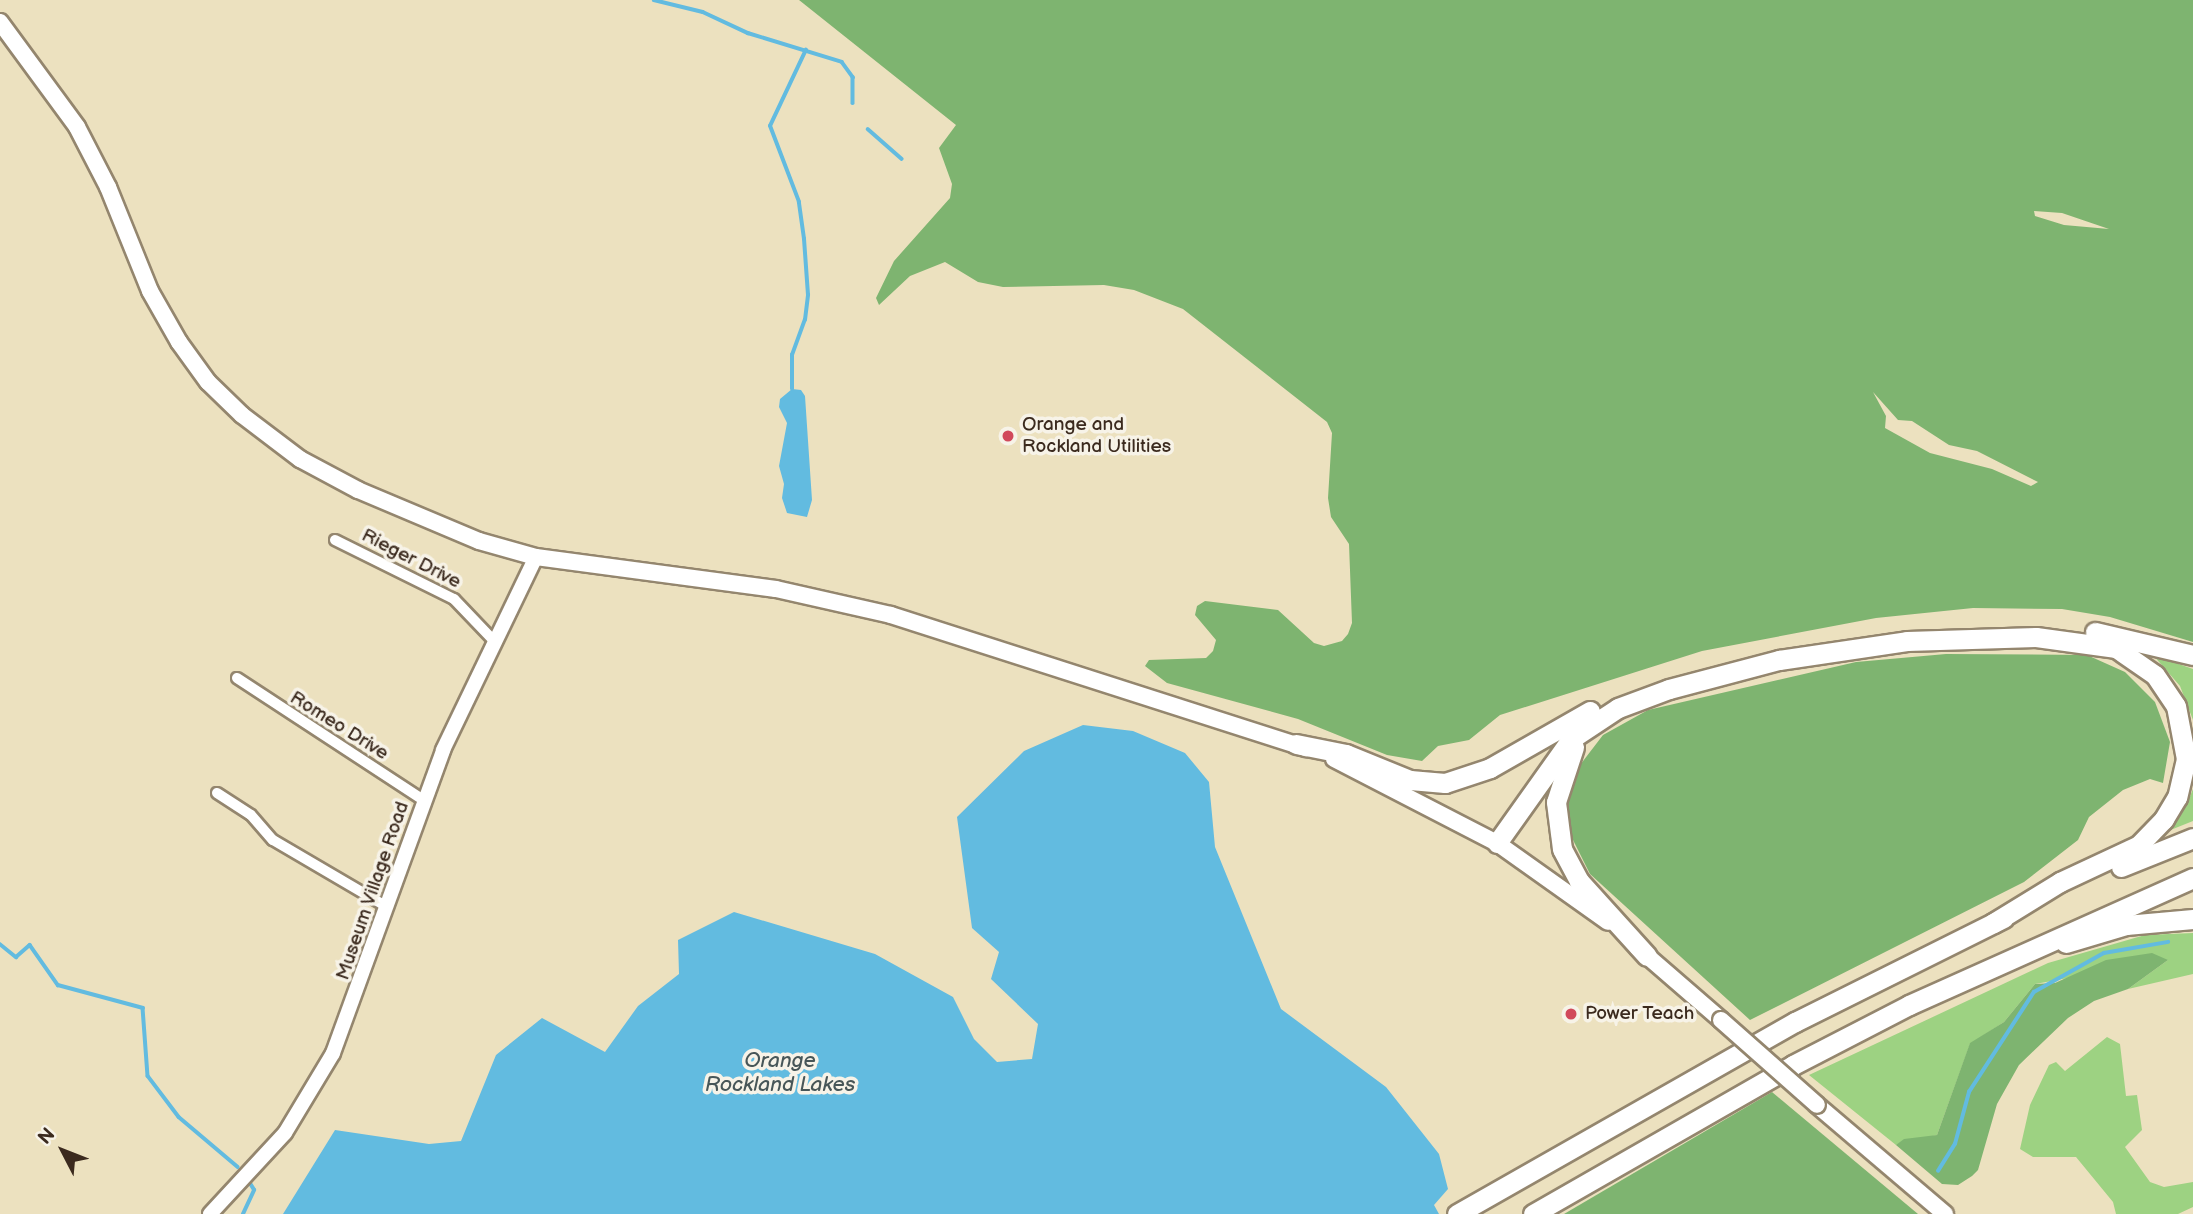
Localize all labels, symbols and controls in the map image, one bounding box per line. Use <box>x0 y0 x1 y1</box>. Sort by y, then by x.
place label: Orange and Rockland Utilities <box>1022 414 1171 458</box>
marker: Orange and Rockland Utilities <box>1000 428 1016 444</box>
street label: Rieger Drive <box>358 524 464 594</box>
street label: Romeo Drive <box>286 687 392 765</box>
street label: Museum Village Road <box>332 799 414 983</box>
place label: Power Teach <box>1585 1003 1695 1025</box>
marker: Power Teach <box>1563 1006 1579 1022</box>
water label: Orange Rockland Lakes <box>705 1048 855 1098</box>
north arrow <box>28 1116 98 1186</box>
text: N <box>34 1124 60 1150</box>

